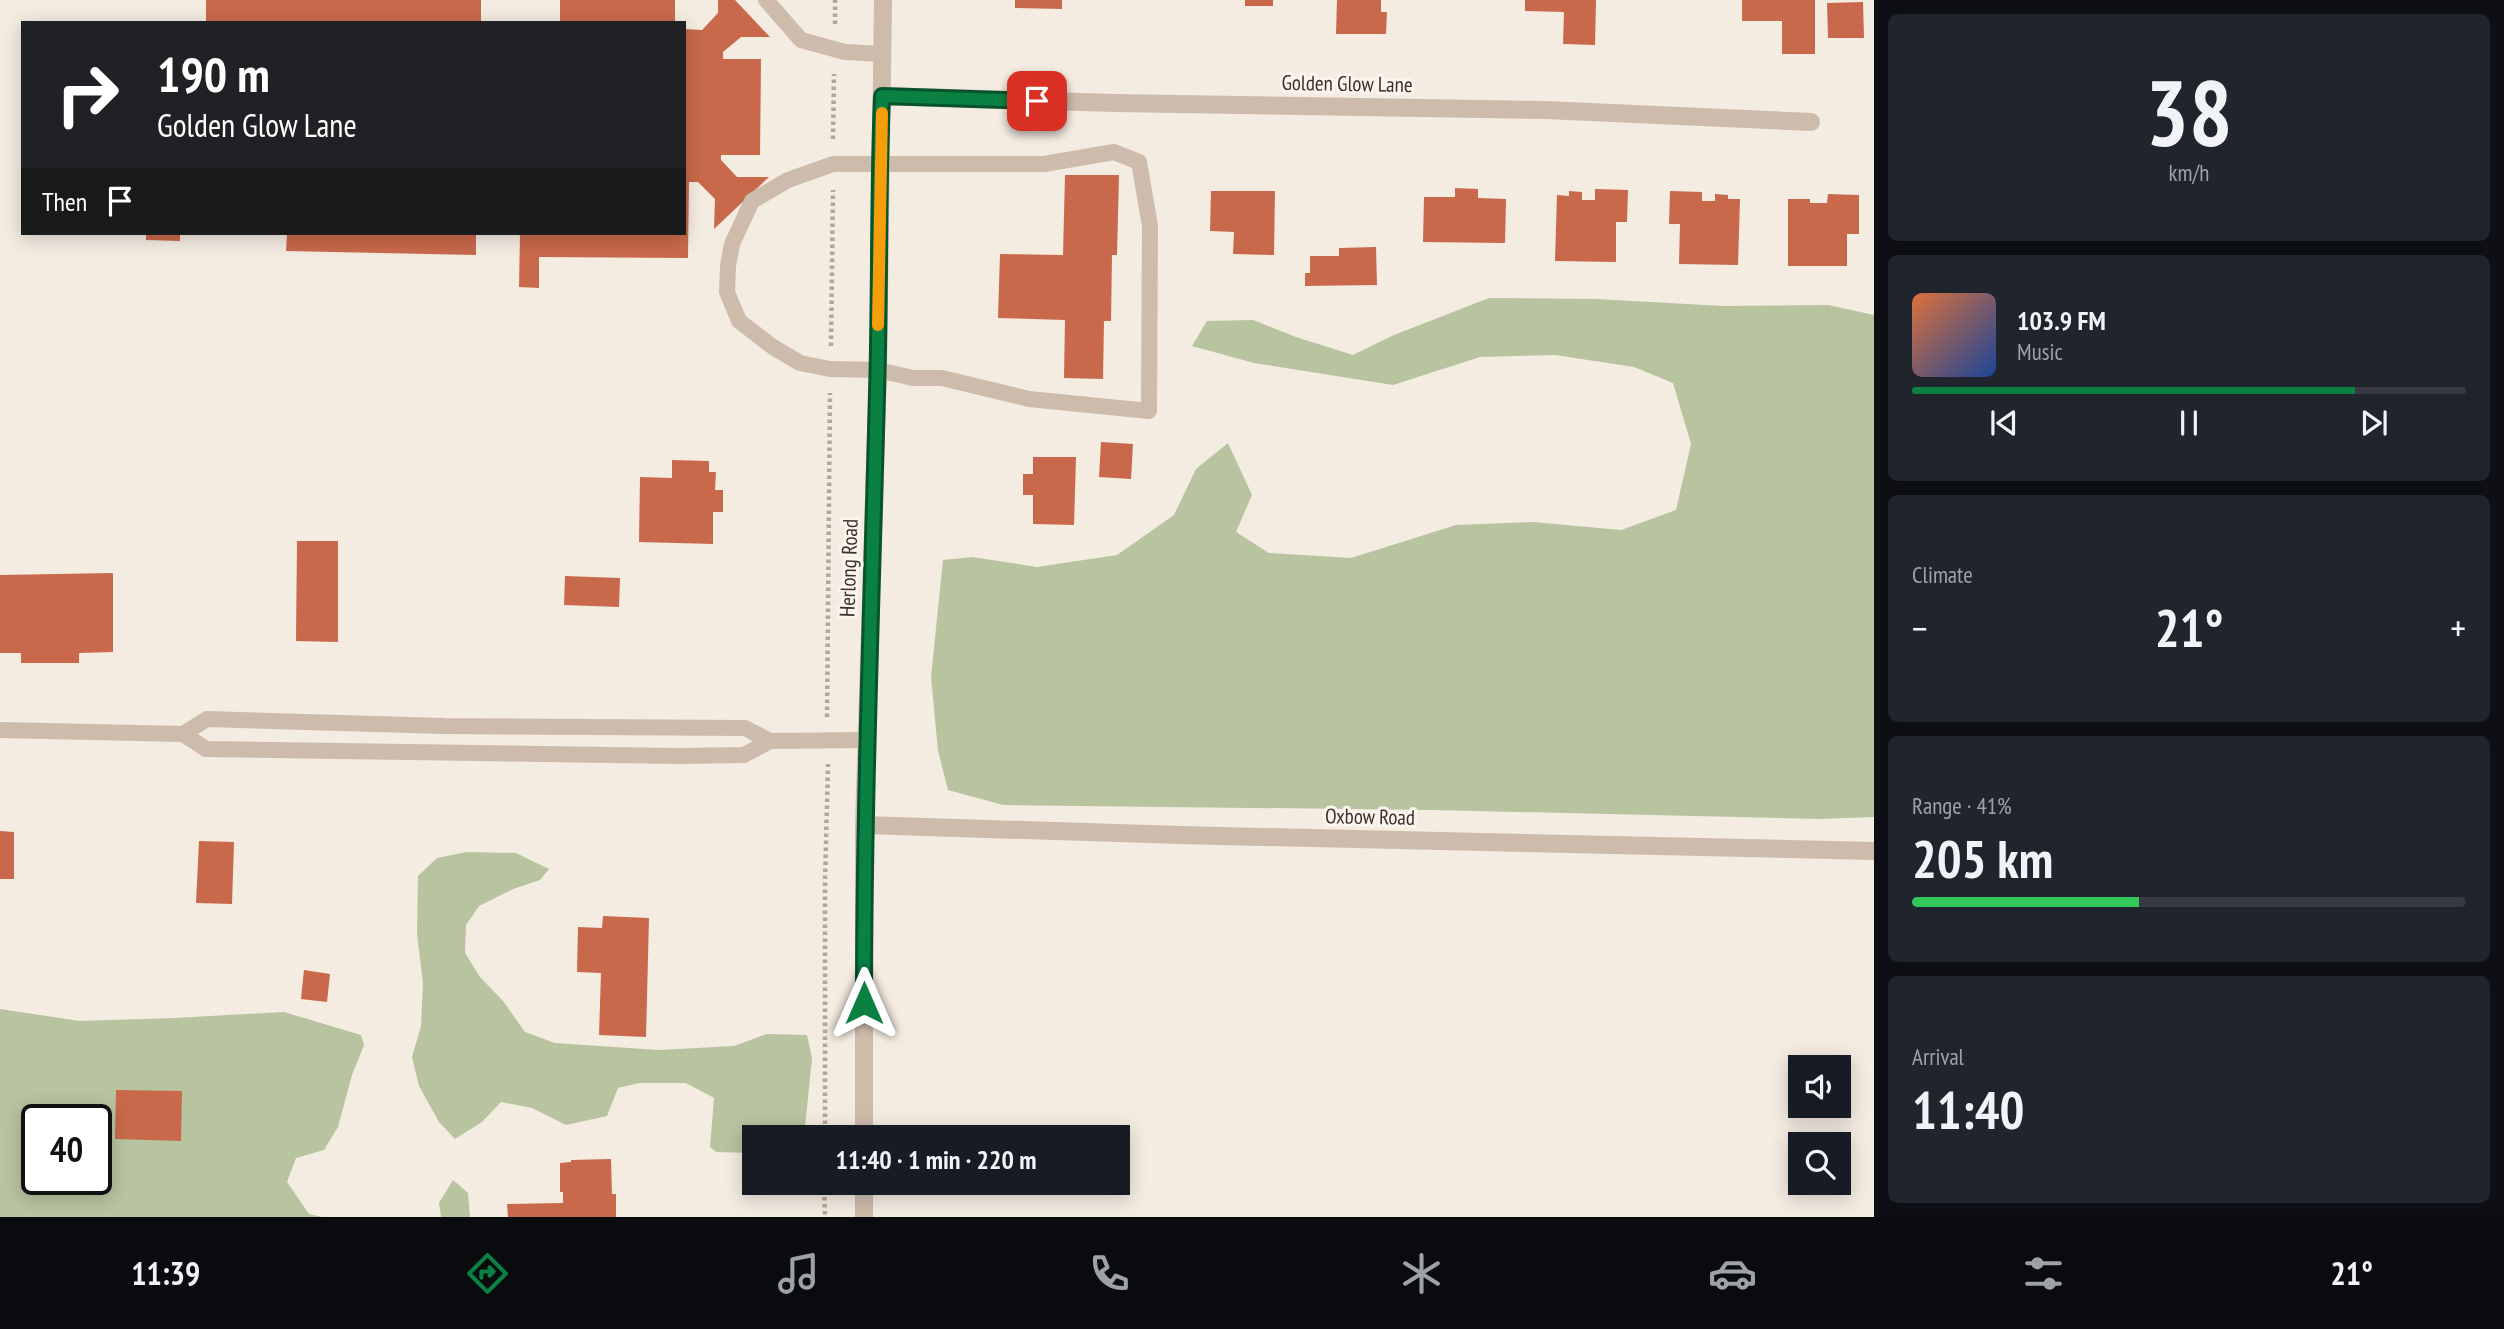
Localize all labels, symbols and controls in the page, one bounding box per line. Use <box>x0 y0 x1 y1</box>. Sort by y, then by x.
text: 190 m <box>157 42 270 106</box>
icon: right <box>42 49 133 140</box>
text: 38 <box>2146 53 2233 171</box>
street label: Golden Glow Lane <box>1281 69 1413 98</box>
pin <box>1007 71 1067 131</box>
icon: arrive <box>1018 82 1056 120</box>
text: Golden Glow Lane <box>157 104 357 146</box>
text: km/h <box>2169 158 2209 187</box>
icon: arrive <box>101 182 139 220</box>
text: Then <box>42 185 87 218</box>
text: 103.9 FM <box>2017 304 2106 337</box>
text: Music <box>2017 337 2063 366</box>
icon: previous <box>1985 404 2023 442</box>
icon: pause <box>2170 404 2208 442</box>
icon: next <box>2355 404 2393 442</box>
street label: Herlong Road <box>833 518 864 618</box>
text: Climate <box>1912 560 1973 589</box>
text: 21° <box>2155 594 2223 661</box>
text: − <box>1912 603 1928 652</box>
text: + <box>2450 603 2466 652</box>
text: Range · 41% <box>1912 791 2012 820</box>
street label: Oxbow Road <box>1325 802 1415 831</box>
text: 205 km <box>1912 825 2053 892</box>
position arrow <box>827 966 901 1040</box>
text: Arrival <box>1912 1042 1964 1071</box>
map controls <box>1788 1055 1851 1195</box>
button: sound <box>1788 1055 1851 1118</box>
text: 11:40 <box>1912 1076 2024 1143</box>
speed limit sign: 40 <box>21 1104 112 1195</box>
button: search <box>1788 1132 1851 1195</box>
text: 11:40 · 1 min · 220 m <box>836 1143 1036 1176</box>
icon: directions <box>463 1249 512 1298</box>
icon: music <box>774 1249 823 1298</box>
icon: phone <box>1085 1249 1134 1298</box>
icon: climate <box>1397 1249 1446 1298</box>
icon: car <box>1708 1249 1757 1298</box>
icon: filters <box>2019 1249 2068 1298</box>
text: 11:39 <box>131 1252 200 1294</box>
text: 21° <box>2331 1252 2373 1294</box>

